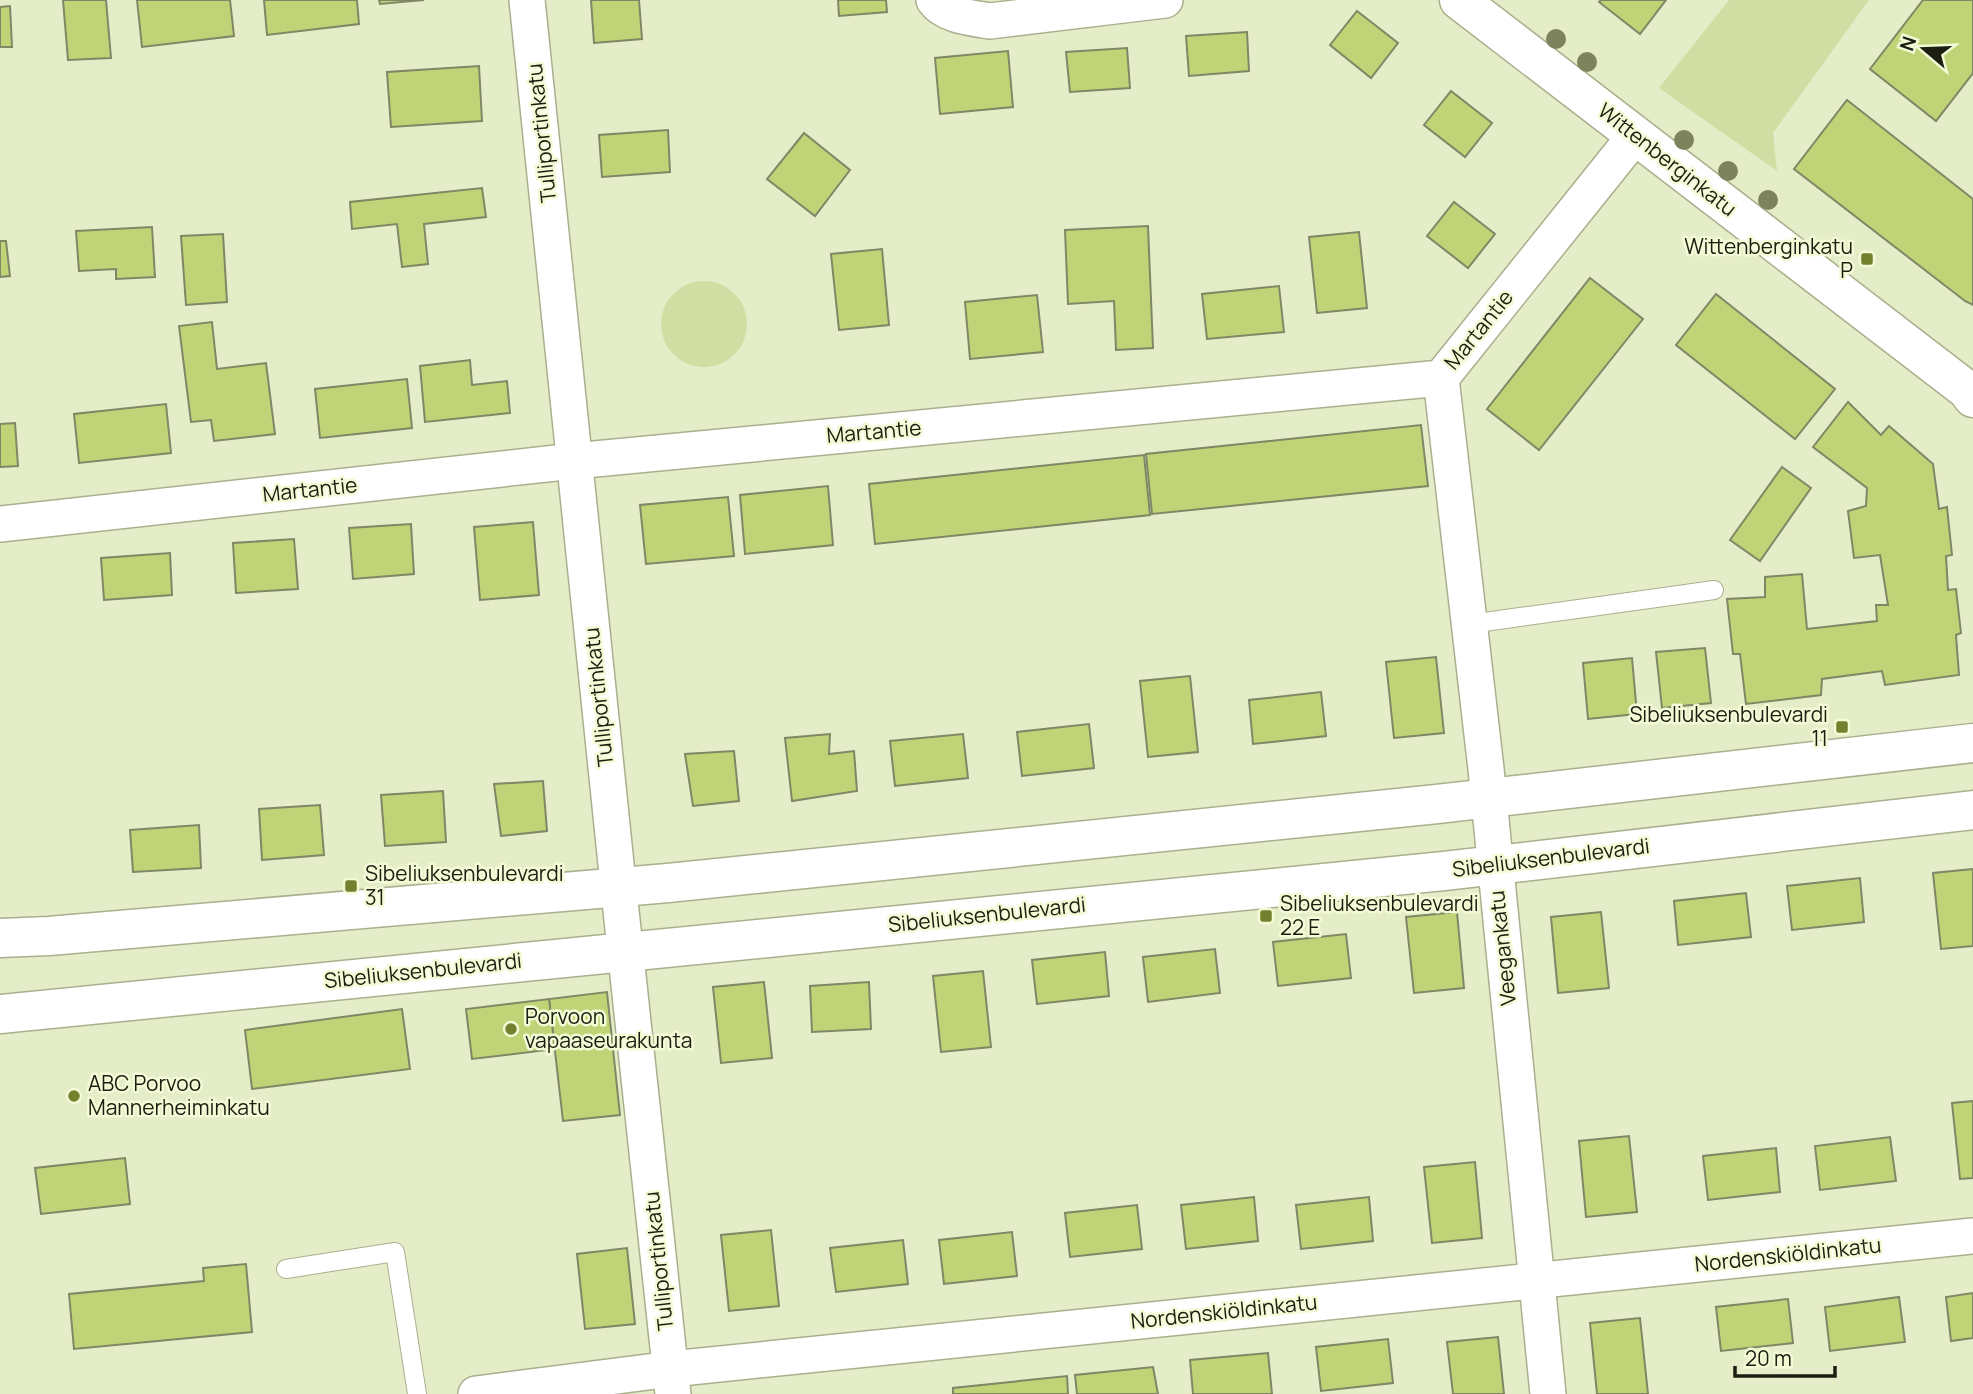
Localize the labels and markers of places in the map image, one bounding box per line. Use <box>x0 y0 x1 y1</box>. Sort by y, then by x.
place label: Wittenberginkatu P <box>1684 232 1853 284</box>
marker: Wittenberginkatu P <box>1859 251 1875 267</box>
place label: Sibeliuksenbulevardi 11 <box>1629 700 1828 752</box>
marker: Sibeliuksenbulevardi 11 <box>1834 719 1850 735</box>
place label: Sibeliuksenbulevardi 31 <box>365 859 564 911</box>
marker: Sibeliuksenbulevardi 31 <box>343 878 359 894</box>
place label: Sibeliuksenbulevardi 22 E <box>1280 889 1479 941</box>
marker: Sibeliuksenbulevardi 22 E <box>1258 908 1274 924</box>
place label: Porvoon vapaaseurakunta <box>525 1002 693 1054</box>
marker: Porvoon vapaaseurakunta <box>503 1021 519 1037</box>
place label: ABC Porvoo Mannerheiminkatu <box>88 1069 270 1121</box>
marker: ABC Porvoo Mannerheiminkatu <box>66 1088 82 1104</box>

